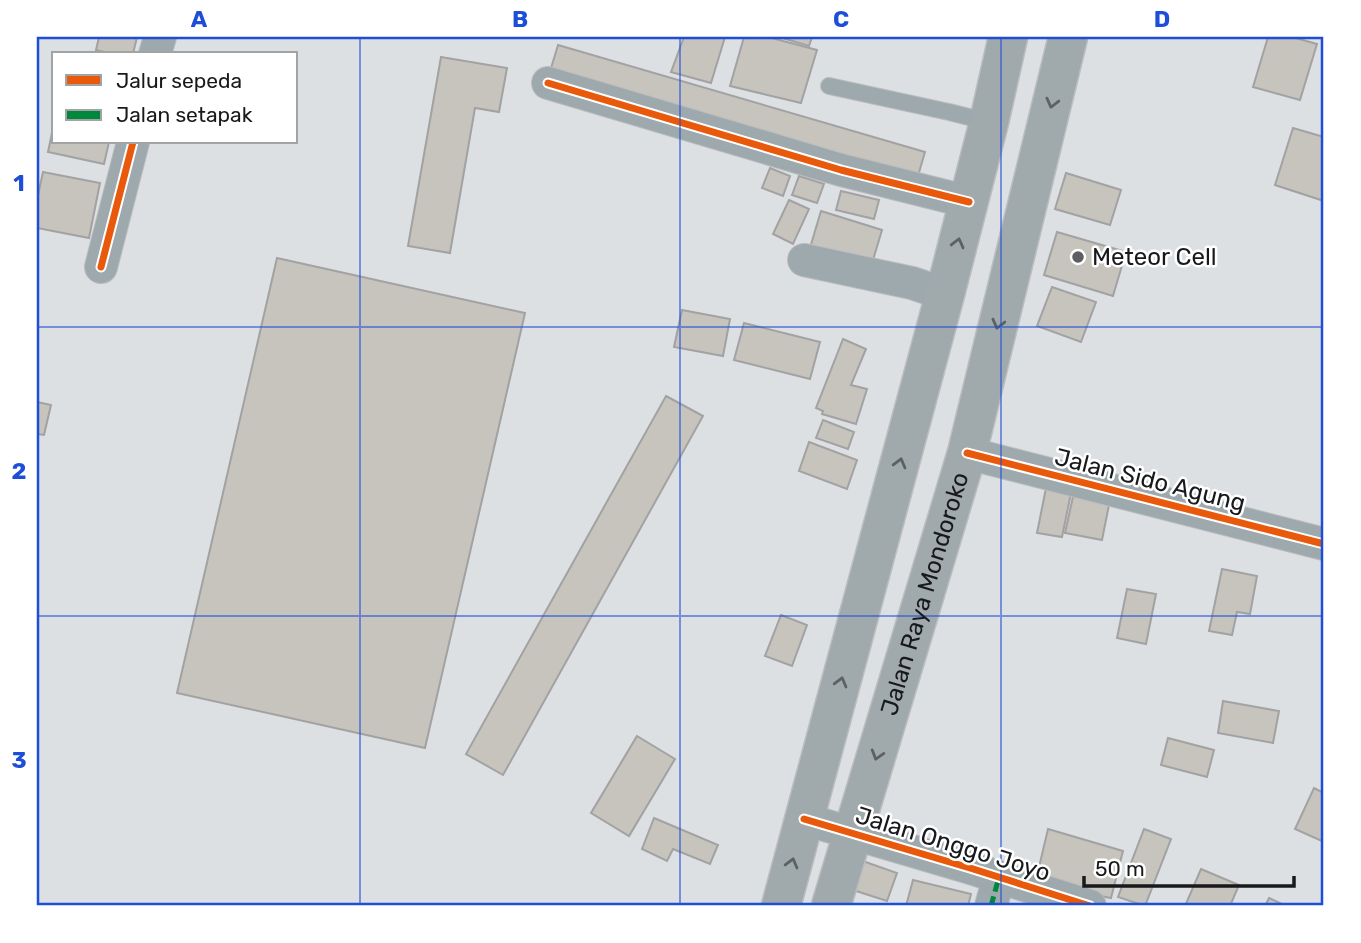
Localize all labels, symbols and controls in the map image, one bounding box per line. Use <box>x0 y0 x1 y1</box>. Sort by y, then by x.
text: A <box>191 5 208 33</box>
text: B <box>512 5 528 33</box>
text: C <box>833 5 849 33</box>
text: D <box>1154 5 1170 33</box>
legend <box>52 52 298 144</box>
text: Jalur sepeda <box>116 68 242 93</box>
one-way arrow <box>1046 97 1060 109</box>
text: Jalan setapak <box>116 102 253 127</box>
text: 1 <box>13 169 25 197</box>
one-way arrow <box>950 237 964 249</box>
place label: Meteor Cell <box>1092 243 1217 271</box>
marker: Meteor Cell <box>1070 249 1086 265</box>
one-way arrow <box>992 318 1006 330</box>
street label: Jalan Sido Agung <box>1052 443 1248 517</box>
text: 2 <box>12 457 26 485</box>
one-way arrow <box>892 457 906 469</box>
street label: Jalan Raya Mondoroko <box>875 469 974 719</box>
one-way arrow <box>833 676 847 688</box>
text: 3 <box>11 746 27 774</box>
one-way arrow <box>870 749 885 761</box>
street label: Jalan Onggo Joyo <box>852 801 1054 887</box>
scale bar <box>1084 845 1294 889</box>
text: 50 m <box>1095 856 1145 881</box>
one-way arrow <box>784 857 798 869</box>

